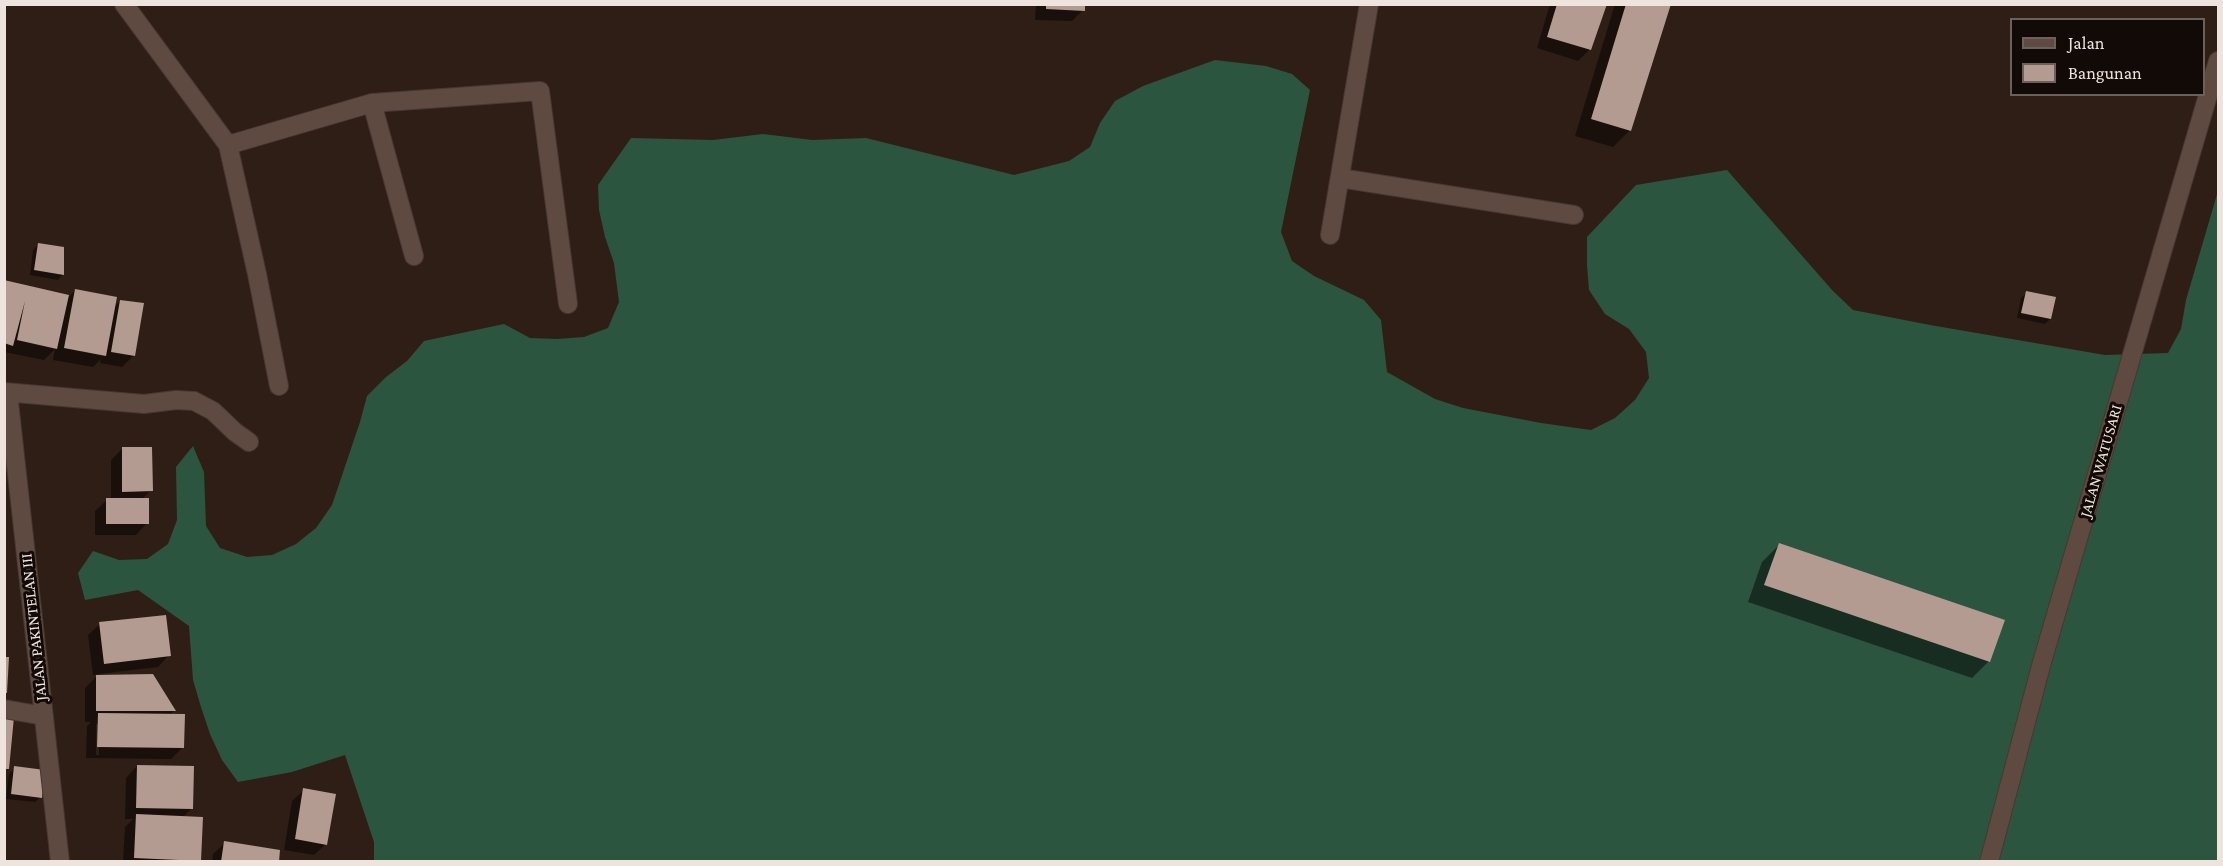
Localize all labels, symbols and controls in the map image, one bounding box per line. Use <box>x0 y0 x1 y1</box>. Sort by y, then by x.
legend <box>2010 18 2205 96</box>
text: Jalan <box>2068 33 2104 53</box>
text: Bangunan <box>2068 63 2142 83</box>
street label: JALAN WATUSARI <box>2076 402 2126 520</box>
street label: JALAN PAKINTELAN III <box>17 552 51 702</box>

